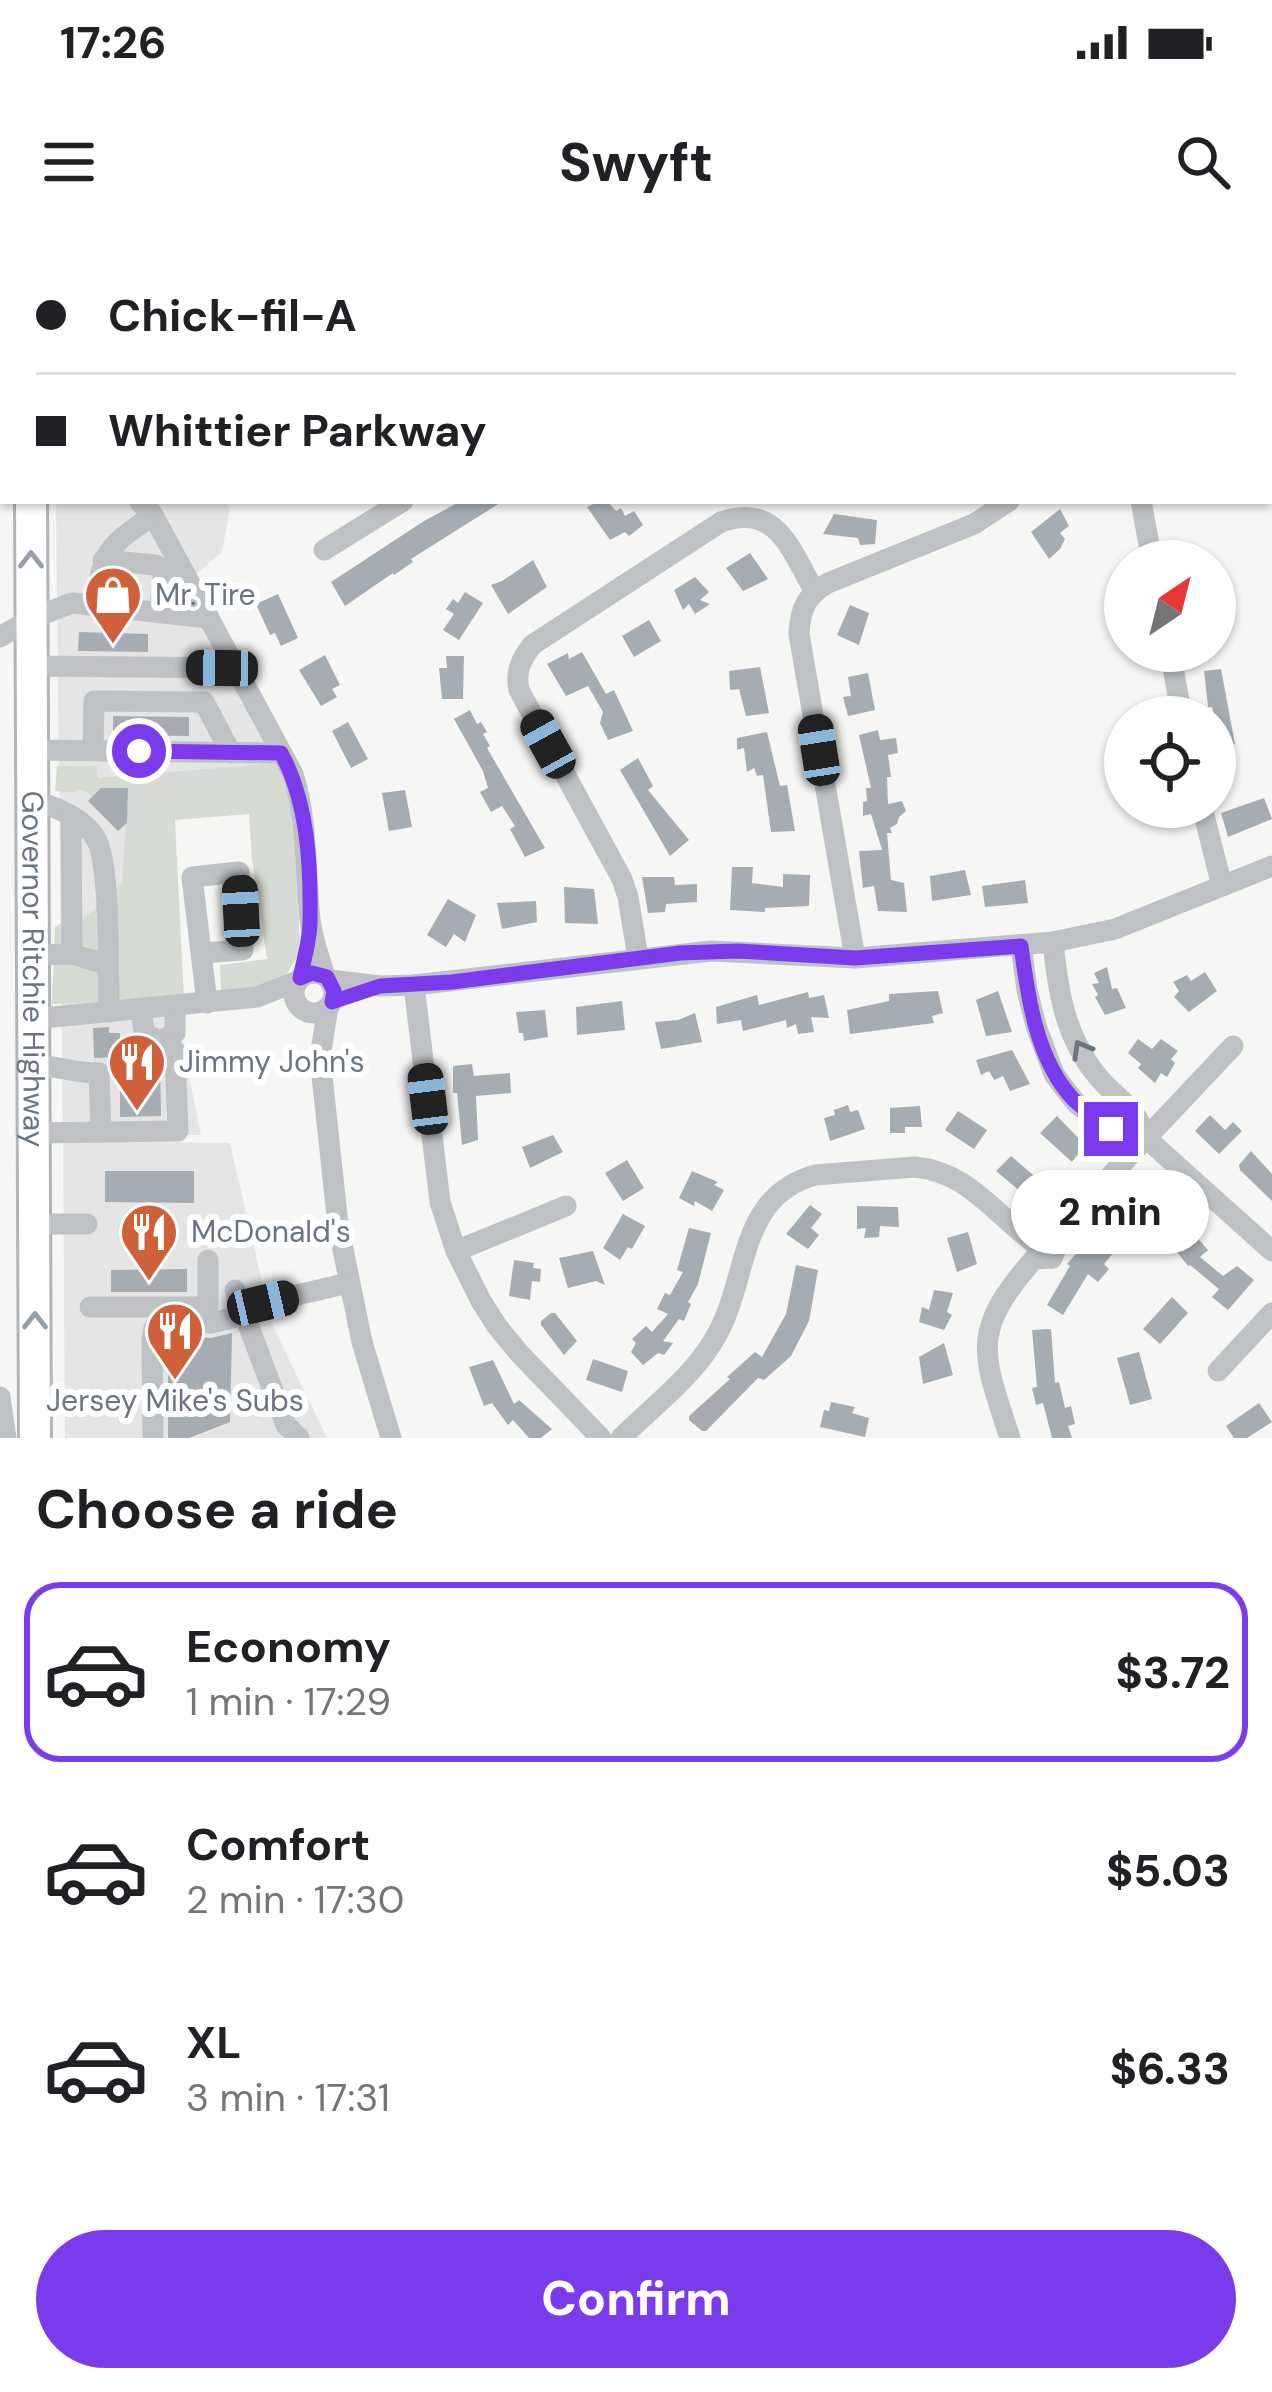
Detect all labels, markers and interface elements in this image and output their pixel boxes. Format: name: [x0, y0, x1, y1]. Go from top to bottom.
text: 17:26: [60, 13, 166, 72]
text: Swyft: [559, 127, 713, 198]
icon: menu: [36, 129, 102, 195]
icon: search: [1170, 129, 1236, 195]
text: Chick-fil-A: [108, 286, 357, 345]
text: Whittier Parkway: [108, 401, 487, 460]
north arrow: [1104, 540, 1236, 672]
map controls: [1104, 540, 1236, 828]
one-way arrow: [18, 550, 44, 568]
shop icon: Mr. Tire: [82, 564, 144, 646]
place label: Mr. Tire: [155, 575, 256, 614]
car: [186, 649, 258, 687]
button: locate: [1104, 696, 1236, 828]
car: [515, 704, 581, 784]
car: [796, 712, 842, 788]
route start: [112, 724, 166, 778]
street label: Governor Ritchie Highway: [13, 791, 54, 1148]
car: [221, 874, 261, 948]
restaurant icon: Jimmy John's: [106, 1031, 168, 1113]
one-way arrow: [1072, 1040, 1095, 1062]
place label: Jimmy John's: [179, 1042, 365, 1081]
car: [406, 1061, 450, 1137]
route end: [1084, 1102, 1138, 1156]
callout: 2 min: [1012, 1171, 1210, 1255]
text: 2 min: [1058, 1186, 1162, 1237]
restaurant icon: McDonald's: [118, 1201, 180, 1283]
place label: McDonald's: [191, 1212, 351, 1251]
car: [224, 1277, 302, 1329]
restaurant icon: Jersey Mike's Subs: [144, 1300, 206, 1382]
one-way arrow: [22, 1311, 48, 1330]
place label: Jersey Mike's Subs: [46, 1381, 304, 1420]
text: Choose a ride: [36, 1474, 398, 1545]
text: Economy: [186, 1617, 391, 1676]
icon: car: [42, 1618, 150, 1726]
text: $3.72: [1116, 1643, 1230, 1702]
text: 1 min · 17:29: [186, 1676, 391, 1727]
text: Comfort: [186, 1815, 370, 1874]
icon: car: [42, 1816, 150, 1924]
text: $5.03: [1106, 1841, 1230, 1900]
text: 2 min · 17:30: [186, 1874, 404, 1925]
text: XL: [186, 2013, 241, 2072]
icon: car: [42, 2014, 150, 2122]
text: $6.33: [1110, 2039, 1230, 2098]
text: 3 min · 17:31: [186, 2072, 390, 2123]
button: Confirm: [36, 2230, 1236, 2368]

